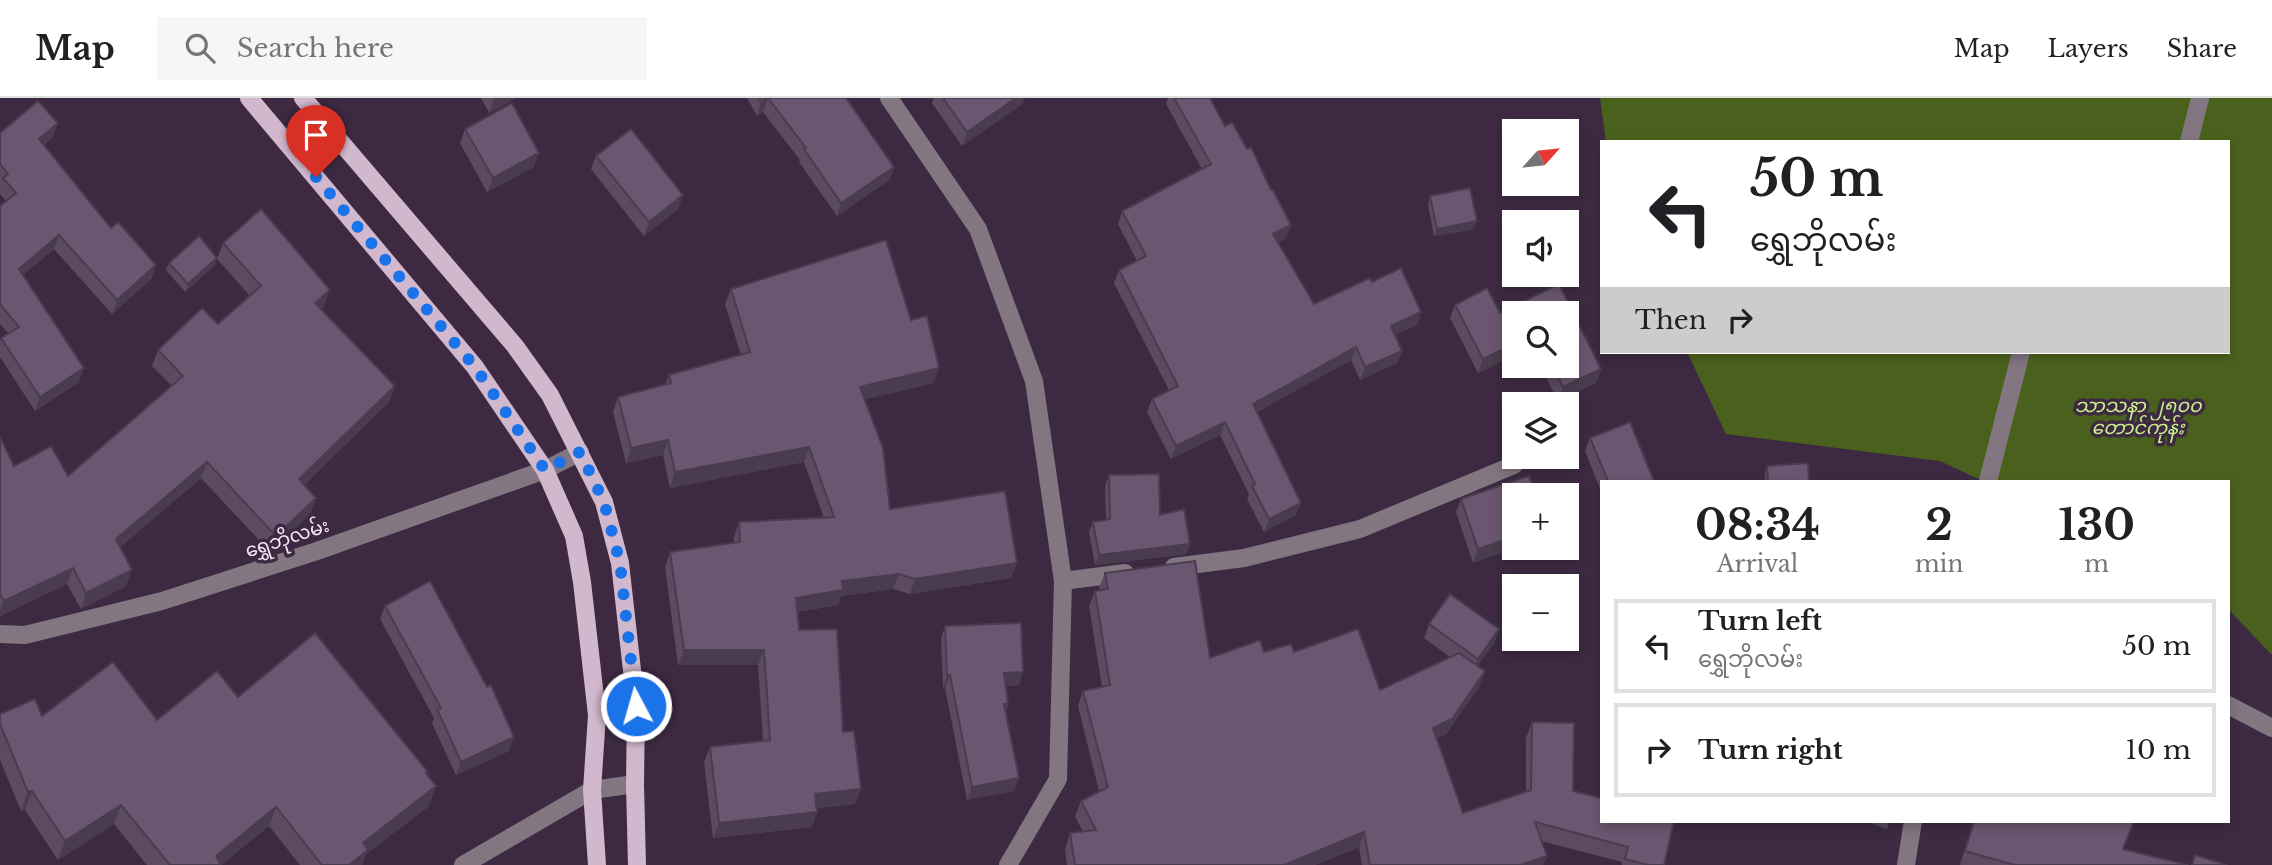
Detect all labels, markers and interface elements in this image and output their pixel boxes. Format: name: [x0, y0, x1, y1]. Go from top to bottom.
search box: [157, 17, 647, 80]
text: Map: [35, 28, 115, 69]
icon: search: [181, 29, 219, 67]
text: Search here: [237, 32, 394, 64]
text: Map: [1954, 34, 2010, 63]
text: Layers: [2048, 34, 2129, 63]
text: Share: [2167, 34, 2237, 63]
pin: [286, 105, 346, 177]
icon: arrive: [297, 116, 335, 154]
north arrow: [1502, 119, 1578, 196]
map controls: [1502, 119, 1579, 651]
text: 50 m: [1750, 148, 1883, 209]
icon: left: [1635, 168, 1726, 259]
button: sound: [1502, 210, 1579, 287]
text: ရွှေဘိုလမ်း: [1750, 220, 1897, 260]
button: search: [1502, 301, 1579, 378]
icon: right: [1721, 301, 1759, 339]
text: Then: [1635, 304, 1707, 336]
button: layers: [1502, 392, 1579, 469]
park label: သာသနာ ၂၅၀၀ တောင်ကုန်း: [2075, 394, 2202, 443]
button: +: [1502, 483, 1579, 560]
text: 08:34: [1695, 499, 1820, 551]
text: 2: [1925, 499, 1953, 551]
text: 130: [2058, 499, 2135, 551]
street label: ရွှေဘိုလမ်း: [241, 511, 333, 567]
text: Arrival: [1717, 550, 1798, 578]
text: min: [1915, 550, 1963, 578]
text: m: [2084, 550, 2109, 578]
button: −: [1502, 574, 1579, 651]
text: Turn left: [1698, 605, 1822, 637]
icon: left: [1639, 627, 1677, 665]
text: 50 m: [2122, 630, 2191, 662]
text: ရွှေဘိုလမ်း: [1698, 645, 1803, 673]
position arrow: [599, 669, 673, 743]
icon: right: [1639, 731, 1677, 769]
text: Turn right: [1698, 734, 1843, 766]
text: 10 m: [2125, 734, 2191, 766]

